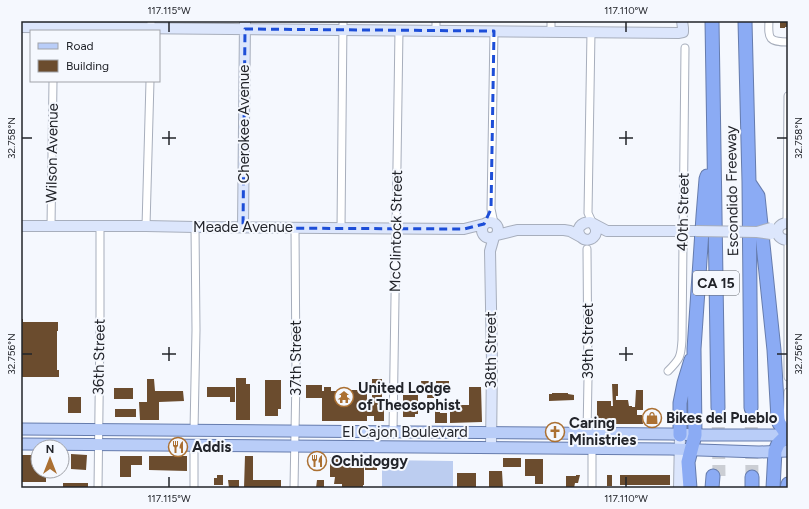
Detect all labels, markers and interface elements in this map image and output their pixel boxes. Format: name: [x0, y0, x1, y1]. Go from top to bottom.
text: 117.115°W: [147, 4, 191, 17]
text: 117.110°W: [604, 4, 648, 17]
legend: [30, 30, 160, 82]
text: Road: [66, 39, 94, 53]
text: Building: [66, 59, 109, 73]
street label: Cherokee Avenue: [235, 64, 253, 184]
street label: Wilson Avenue: [42, 103, 62, 203]
text: 32.758°N: [5, 117, 18, 159]
text: 32.758°N: [792, 117, 805, 159]
street label: Escondido Freeway: [722, 125, 742, 257]
street label: McClintock Street: [386, 169, 406, 292]
street label: 40th Street: [673, 172, 693, 251]
street label: Meade Avenue: [193, 218, 293, 236]
road number: CA 15: [693, 271, 739, 295]
street label: 39th Street: [579, 302, 597, 379]
street label: 38th Street: [482, 311, 500, 389]
street label: 36th Street: [89, 318, 109, 395]
street label: 37th Street: [287, 320, 305, 396]
text: 32.756°N: [5, 333, 18, 375]
text: 32.756°N: [792, 333, 805, 375]
place label: United Lodge of Theosophist: [358, 379, 461, 414]
temple icon: United Lodge of Theosophist: [333, 386, 355, 408]
shop icon: Bikes del Pueblo: [641, 407, 663, 429]
place label: Bikes del Pueblo: [666, 409, 778, 427]
place label: Caring Ministries: [569, 414, 636, 449]
church icon: Caring Ministries: [544, 421, 566, 443]
street label: El Cajon Boulevard: [342, 423, 468, 441]
restaurant icon: Addis: [167, 436, 189, 458]
place label: Addis: [192, 438, 231, 456]
north arrow: [30, 439, 70, 479]
text: N: [46, 443, 54, 456]
restaurant icon: Ochidoggy: [306, 450, 328, 472]
place label: Ochidoggy: [331, 452, 408, 470]
text: 117.115°W: [147, 492, 191, 505]
text: 117.110°W: [604, 492, 648, 505]

